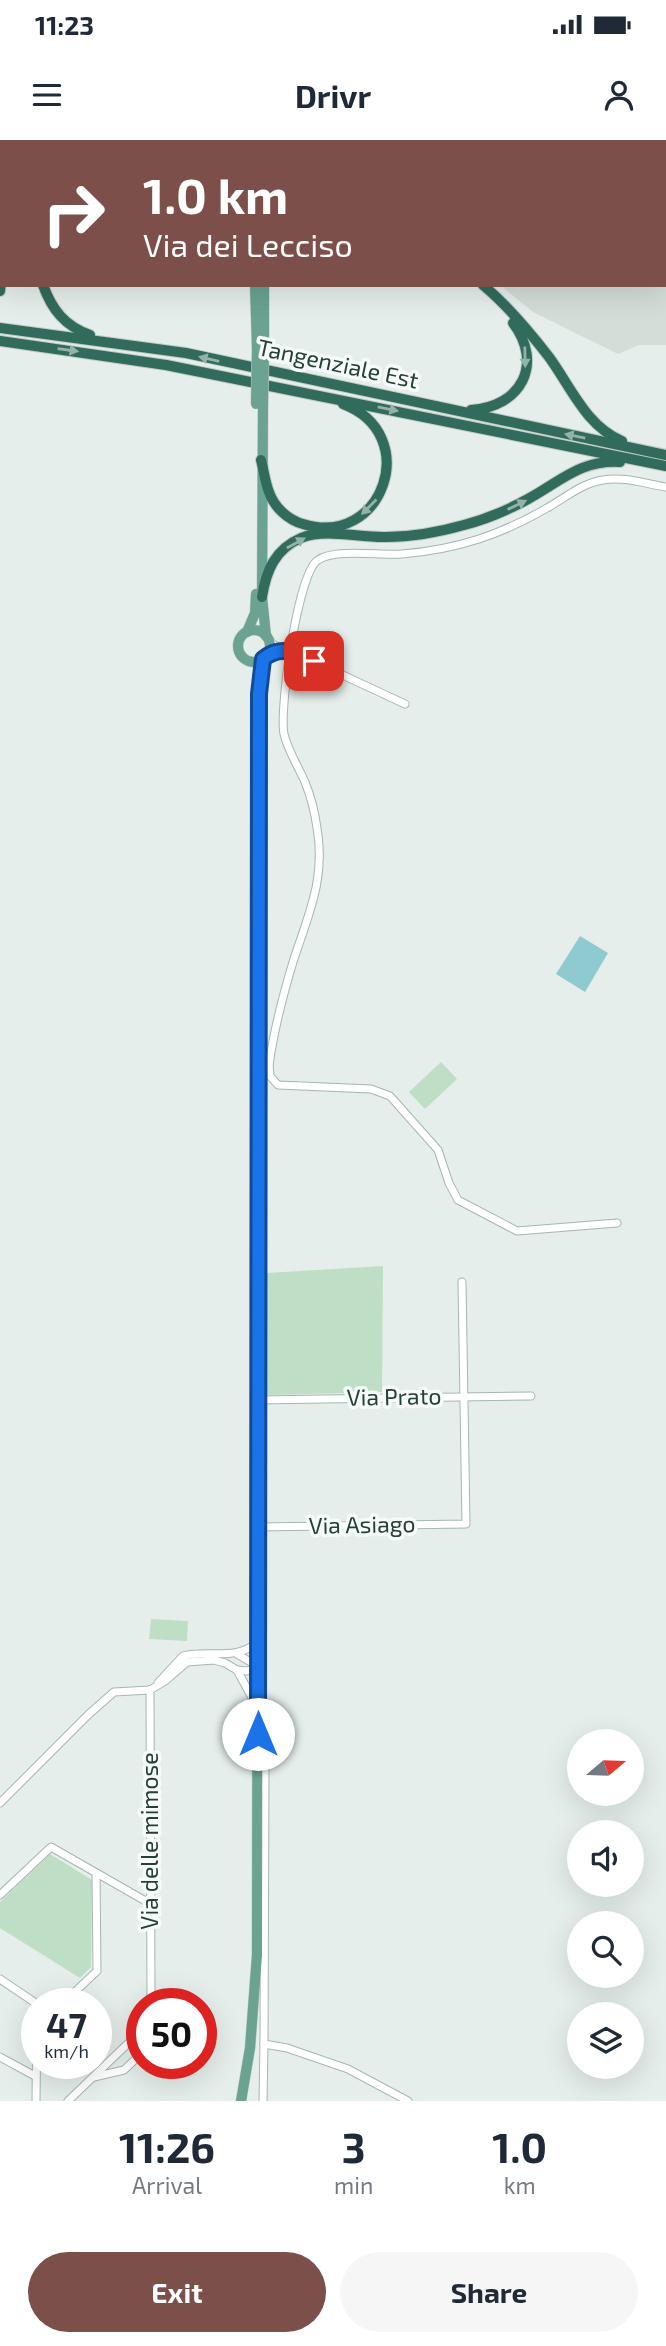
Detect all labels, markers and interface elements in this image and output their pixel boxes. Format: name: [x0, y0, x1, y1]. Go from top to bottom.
text: 11:23: [35, 9, 94, 40]
icon: menu: [28, 76, 66, 114]
text: Drivr: [295, 76, 371, 114]
icon: person: [600, 76, 638, 114]
text: 1.0 km: [143, 165, 288, 224]
icon: right: [28, 168, 119, 259]
text: Via dei Lecciso: [143, 225, 353, 263]
street label: Tangenziale Est: [255, 332, 421, 394]
one-way arrow: [57, 345, 79, 356]
one-way arrow: [519, 346, 531, 368]
one-way arrow: [198, 353, 220, 364]
one-way arrow: [377, 403, 399, 414]
one-way arrow: [564, 430, 586, 441]
one-way arrow: [360, 498, 377, 515]
one-way arrow: [507, 499, 527, 510]
one-way arrow: [287, 537, 306, 549]
pin: [284, 631, 344, 691]
icon: arrive: [295, 642, 333, 680]
street label: Via Prato: [346, 1381, 442, 1411]
street label: Via Asiago: [308, 1509, 416, 1539]
position arrow: [221, 1697, 295, 1771]
north arrow: [567, 1729, 644, 1806]
map controls: [567, 1729, 644, 2079]
street label: Via delle mimose: [135, 1752, 163, 1930]
button: sound: [567, 1820, 644, 1897]
button: search: [567, 1911, 644, 1988]
speed limit sign: 50: [126, 1988, 217, 2079]
button: layers: [567, 2002, 644, 2079]
text: 47: [46, 2003, 87, 2045]
text: km/h: [44, 2040, 89, 2062]
text: 11:26: [119, 2121, 215, 2171]
text: 3: [342, 2121, 366, 2171]
text: 1.0: [492, 2121, 547, 2171]
text: Arrival: [132, 2171, 202, 2199]
text: min: [334, 2171, 373, 2199]
text: km: [504, 2171, 536, 2199]
button: Exit: [28, 2252, 326, 2332]
button: Share: [340, 2252, 638, 2332]

